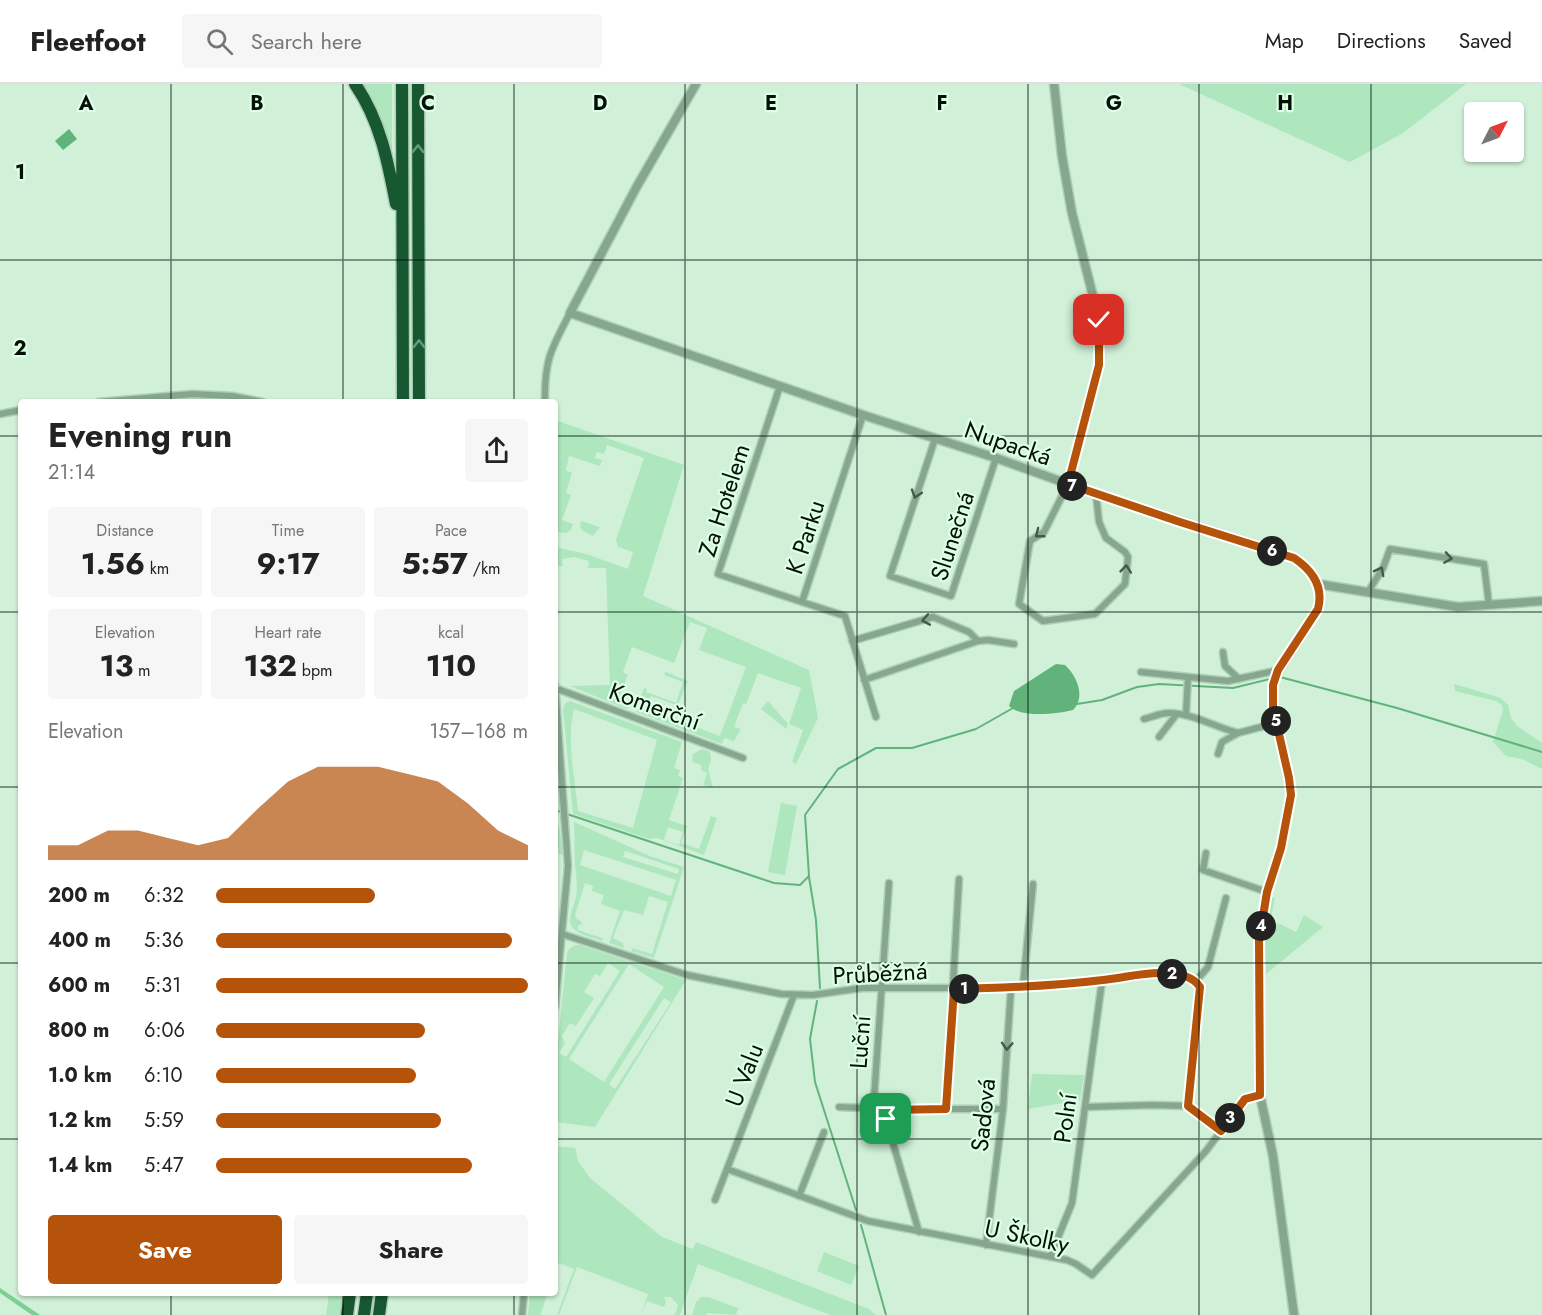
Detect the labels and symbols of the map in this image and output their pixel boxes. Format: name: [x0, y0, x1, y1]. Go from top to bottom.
text: A: [78, 89, 94, 118]
text: B: [250, 89, 264, 118]
text: C: [421, 89, 435, 118]
text: D: [593, 89, 607, 118]
text: E: [765, 89, 777, 118]
text: F: [936, 89, 948, 118]
text: G: [1106, 89, 1122, 118]
text: H: [1277, 89, 1293, 118]
north arrow: [1464, 102, 1524, 162]
one-way arrow: [412, 144, 424, 153]
text: 1: [15, 158, 25, 187]
pin: [1073, 294, 1124, 345]
text: 2: [13, 334, 27, 363]
one-way arrow: [413, 339, 425, 348]
street label: Nupacká: [960, 412, 1056, 474]
street label: Za Hotelem: [689, 439, 759, 561]
pin: 7: [1057, 471, 1087, 501]
street label: Slunečná: [921, 487, 983, 585]
one-way arrow: [911, 488, 924, 499]
street label: K Parku: [777, 496, 833, 578]
one-way arrow: [1035, 526, 1046, 537]
pin: 6: [1257, 536, 1287, 566]
one-way arrow: [1443, 552, 1452, 564]
one-way arrow: [1119, 564, 1132, 574]
one-way arrow: [1373, 567, 1384, 577]
one-way arrow: [921, 614, 931, 626]
street label: Komerční: [604, 673, 706, 739]
pin: 5: [1261, 706, 1291, 736]
pin: 4: [1246, 911, 1276, 941]
street label: Průběžná: [832, 953, 928, 993]
pin: 2: [1157, 959, 1187, 989]
pin: 1: [949, 974, 979, 1004]
street label: Luční: [841, 1013, 879, 1070]
street label: U Valu: [716, 1038, 772, 1112]
one-way arrow: [1001, 1042, 1014, 1051]
street label: Sadová: [962, 1077, 1004, 1153]
street label: Polní: [1044, 1090, 1086, 1145]
pin: [860, 1093, 911, 1144]
pin: 3: [1215, 1103, 1245, 1133]
street label: U Školky: [981, 1210, 1073, 1262]

